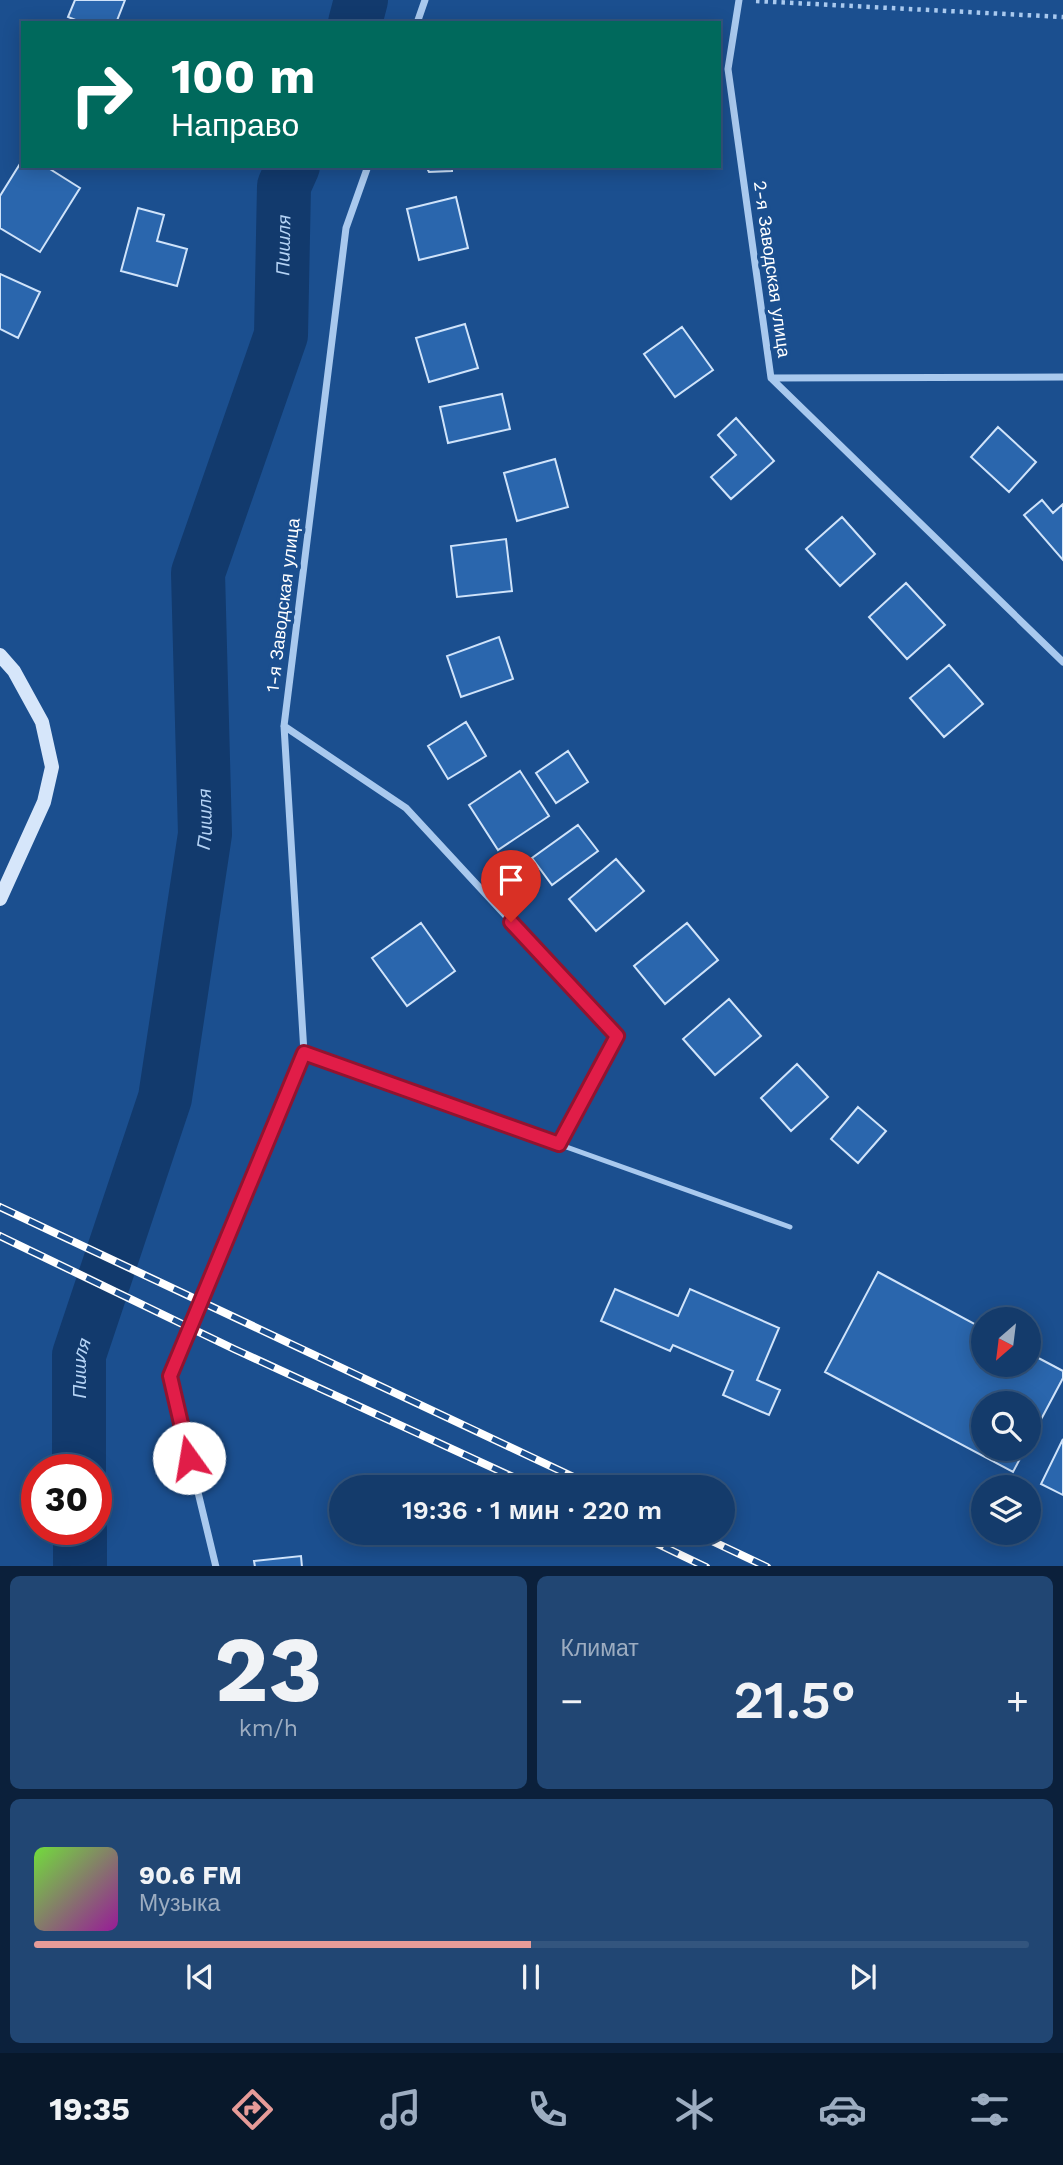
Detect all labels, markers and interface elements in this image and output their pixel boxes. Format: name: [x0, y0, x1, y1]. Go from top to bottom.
text: 100 m: [171, 47, 315, 105]
icon: right: [56, 49, 147, 140]
text: Направо: [171, 106, 299, 144]
street label: 2-я Заводская улица: [750, 179, 795, 360]
water label: Пишля: [271, 214, 295, 276]
street label: 1-я Заводская улица: [261, 516, 304, 693]
water label: Пишля: [192, 788, 217, 851]
pin: [481, 850, 541, 922]
icon: arrive: [492, 861, 530, 899]
north arrow: [971, 1307, 1041, 1377]
map controls: [971, 1307, 1041, 1545]
water label: Пишля: [67, 1335, 96, 1399]
button: search: [971, 1391, 1041, 1461]
position arrow: [152, 1421, 226, 1495]
speed limit sign: 30: [21, 1454, 112, 1545]
button: layers: [971, 1475, 1041, 1545]
text: 19:36 · 1 мин · 220 m: [402, 1495, 662, 1525]
text: 23: [214, 1616, 322, 1723]
text: Климат: [561, 1635, 639, 1662]
text: 21.5°: [734, 1670, 856, 1731]
text: −: [561, 1679, 583, 1723]
text: +: [1006, 1679, 1029, 1723]
text: km/h: [239, 1715, 298, 1742]
text: 90.6 FM: [139, 1860, 242, 1890]
text: Музыка: [139, 1890, 220, 1917]
icon: previous: [181, 1958, 219, 1996]
icon: pause: [512, 1958, 550, 1996]
icon: next: [844, 1958, 882, 1996]
icon: directions: [228, 2085, 277, 2134]
icon: music: [376, 2085, 425, 2134]
icon: phone: [523, 2085, 572, 2134]
icon: climate: [670, 2085, 719, 2134]
icon: car: [818, 2085, 867, 2134]
icon: filters: [965, 2085, 1014, 2134]
text: 19:35: [49, 2090, 130, 2128]

